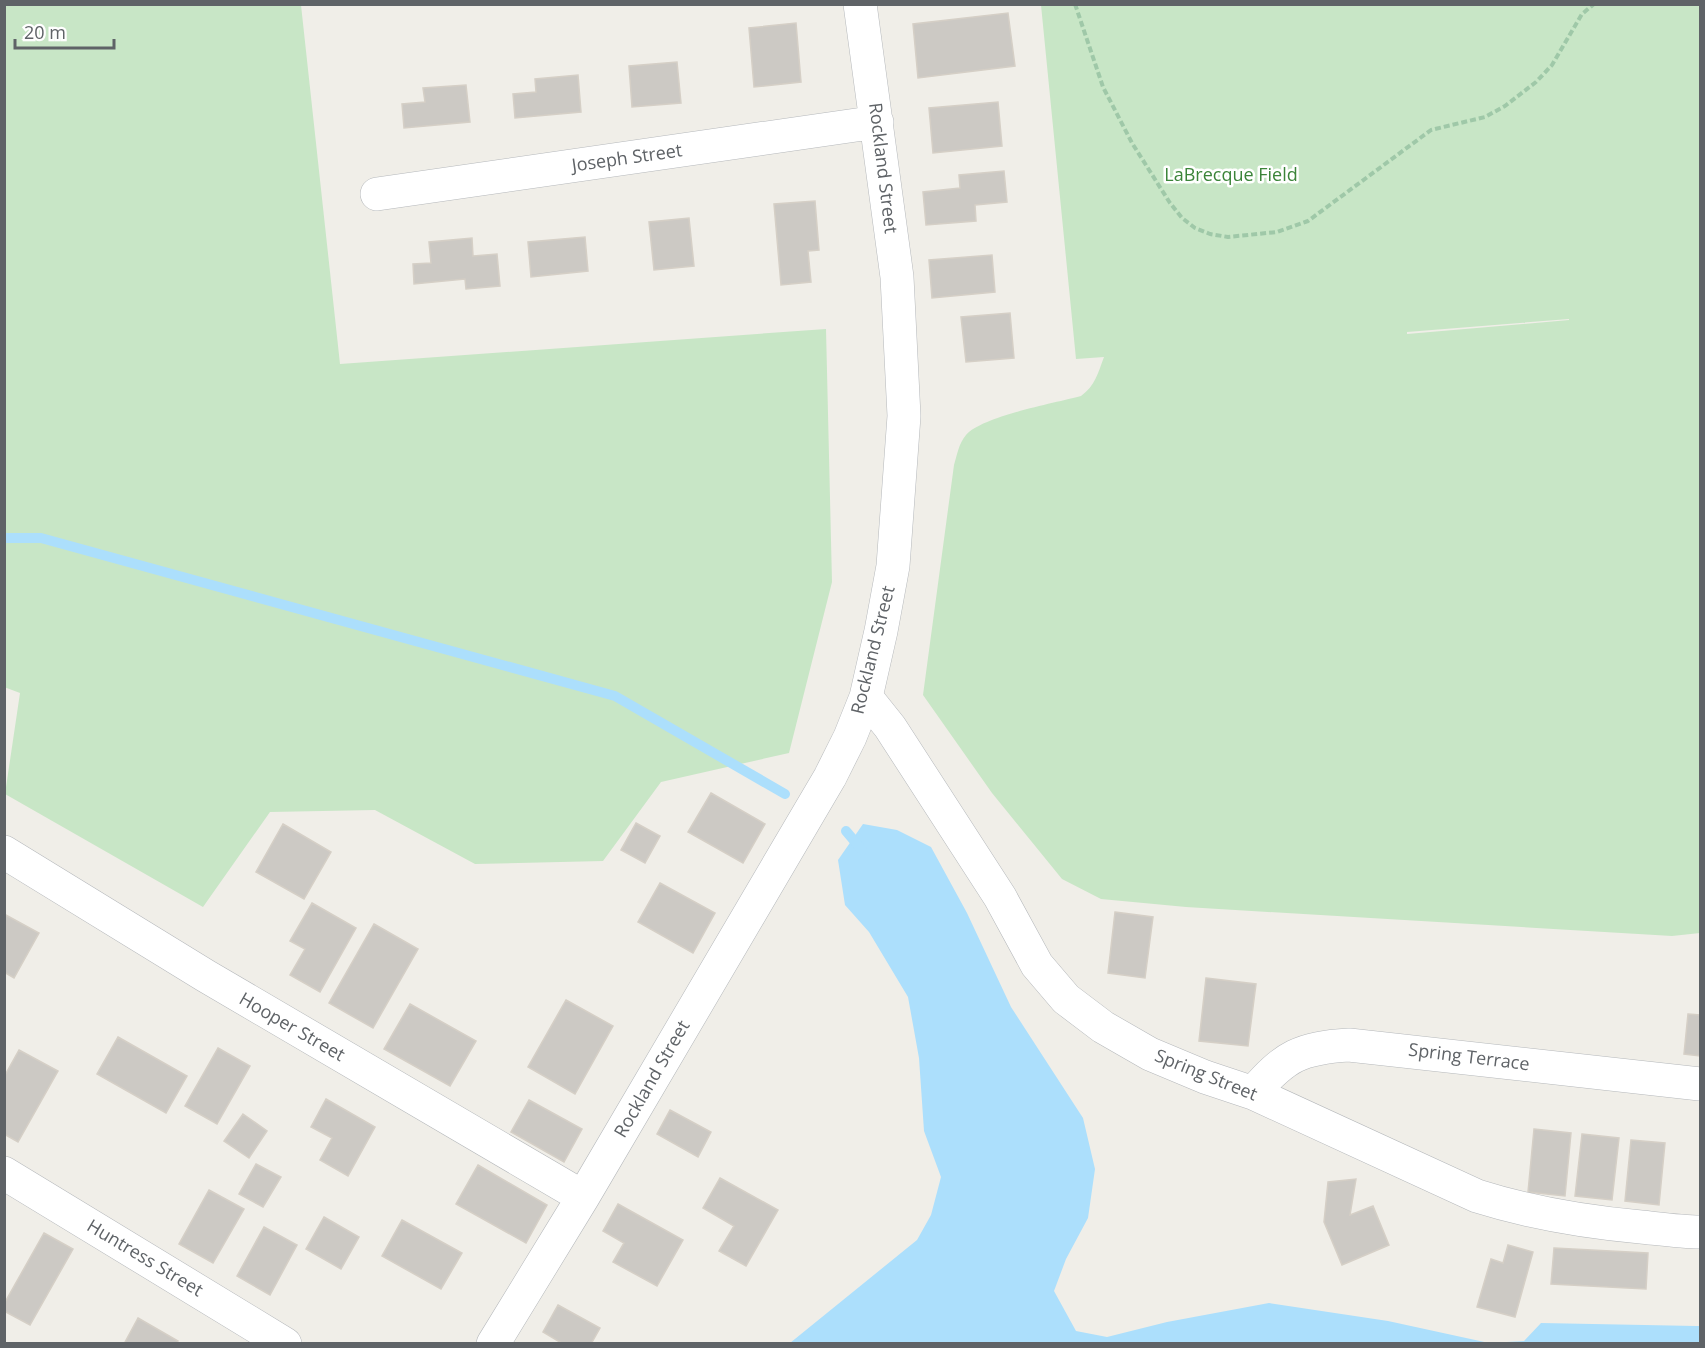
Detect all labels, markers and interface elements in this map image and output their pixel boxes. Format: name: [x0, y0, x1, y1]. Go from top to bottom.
scale bar: [15, 12, 114, 50]
text: 20 m: [24, 20, 66, 44]
street label: Rockland Street: [864, 101, 904, 235]
street label: Joseph Street: [568, 137, 684, 177]
park label: LaBrecque Field: [1164, 162, 1298, 186]
street label: Rockland Street: [844, 583, 900, 716]
street label: Hooper Street: [235, 986, 350, 1066]
street label: Rockland Street: [608, 1016, 694, 1141]
street label: Spring Terrace: [1407, 1037, 1531, 1075]
street label: Spring Street: [1152, 1043, 1261, 1106]
street label: Huntress Street: [83, 1213, 208, 1301]

